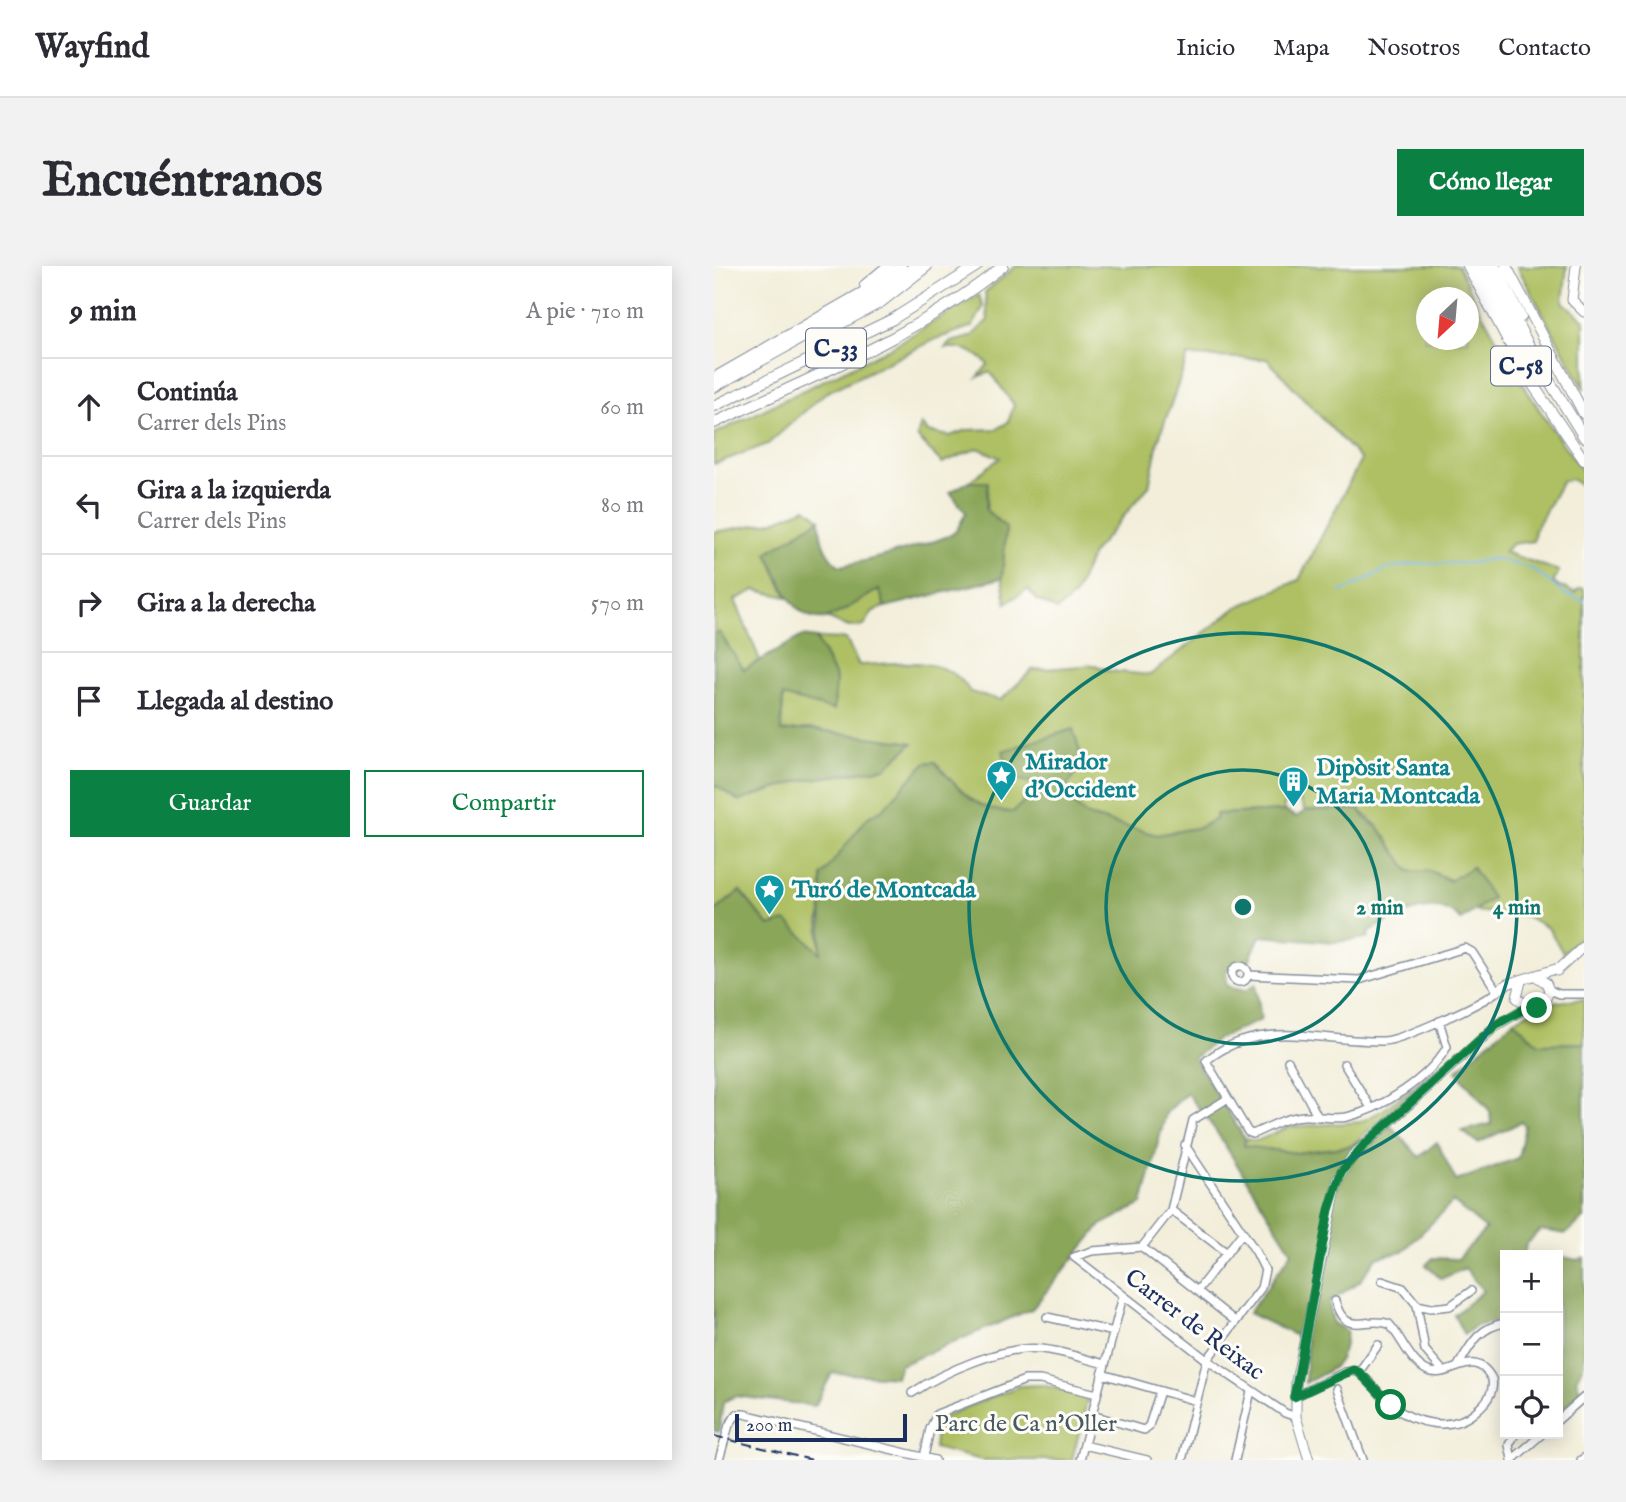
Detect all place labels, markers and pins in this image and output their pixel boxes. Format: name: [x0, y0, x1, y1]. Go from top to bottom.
place label: Mirador d'Occident: [1025, 747, 1137, 806]
place label: Dipòsit Santa Maria Montcada: [1316, 753, 1480, 812]
place icon: Mirador d'Occident: [985, 758, 1019, 802]
building icon: Dipòsit Santa Maria Montcada: [1276, 764, 1310, 808]
place icon: Turó de Montcada: [752, 872, 786, 916]
place label: Turó de Montcada: [791, 875, 976, 906]
centre of rings: [1231, 895, 1255, 919]

